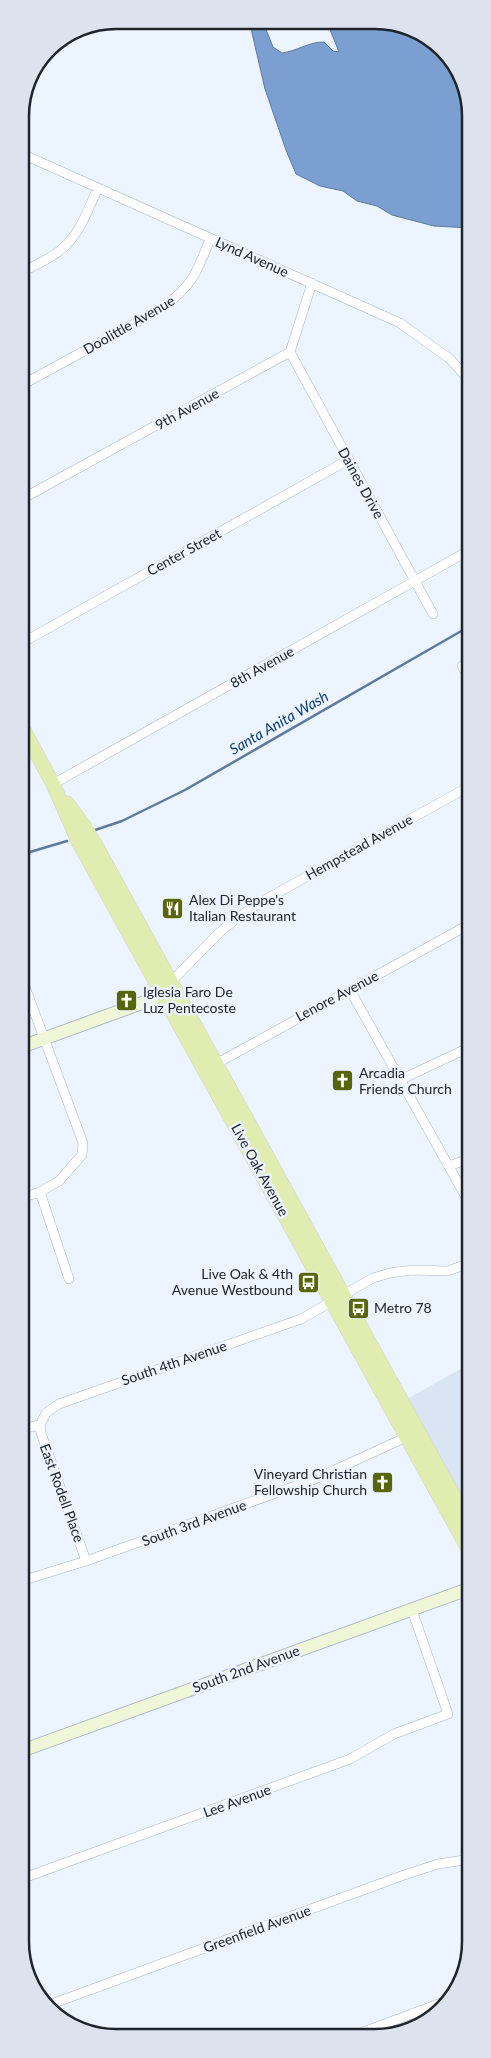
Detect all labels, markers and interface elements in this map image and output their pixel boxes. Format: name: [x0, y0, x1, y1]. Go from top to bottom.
street label: Lynd Avenue: [213, 233, 291, 280]
street label: Doolittle Avenue: [80, 292, 178, 358]
street label: 9th Avenue: [152, 384, 222, 433]
street label: Daines Drive: [335, 444, 388, 521]
street label: Center Street: [144, 524, 224, 579]
street label: 8th Avenue: [227, 642, 297, 691]
water label: Santa Anita Wash: [226, 687, 331, 758]
street label: Hempstead Avenue: [302, 810, 415, 883]
place label: Alex Di Peppe's Italian Restaurant: [189, 891, 296, 924]
restaurant icon: Alex Di Peppe's Italian Restaurant: [161, 896, 185, 920]
street label: Lenore Avenue: [292, 967, 381, 1025]
place label: Iglesia Faro De Luz Pentecoste: [143, 983, 236, 1016]
church icon: Iglesia Faro De Luz Pentecoste: [115, 988, 139, 1012]
place label: Arcadia Friends Church: [359, 1064, 452, 1097]
church icon: Arcadia Friends Church: [331, 1069, 355, 1093]
street label: Live Oak Avenue: [228, 1121, 293, 1219]
place label: Live Oak & 4th Avenue Westbound: [172, 1265, 293, 1298]
bus stop icon: Live Oak & 4th Avenue Westbound: [297, 1270, 321, 1294]
bus stop icon: Metro 78: [346, 1296, 370, 1320]
place label: Metro 78: [374, 1299, 432, 1316]
street label: South 4th Avenue: [119, 1337, 229, 1388]
street label: East Rodell Place: [37, 1441, 88, 1545]
place label: Vineyard Christian Fellowship Church: [254, 1465, 367, 1498]
church icon: Vineyard Christian Fellowship Church: [371, 1470, 395, 1494]
street label: South 3rd Avenue: [139, 1496, 248, 1549]
street label: South 2nd Avenue: [190, 1641, 302, 1696]
street label: Lee Avenue: [201, 1780, 273, 1821]
street label: Greenfield Avenue: [201, 1901, 313, 1956]

